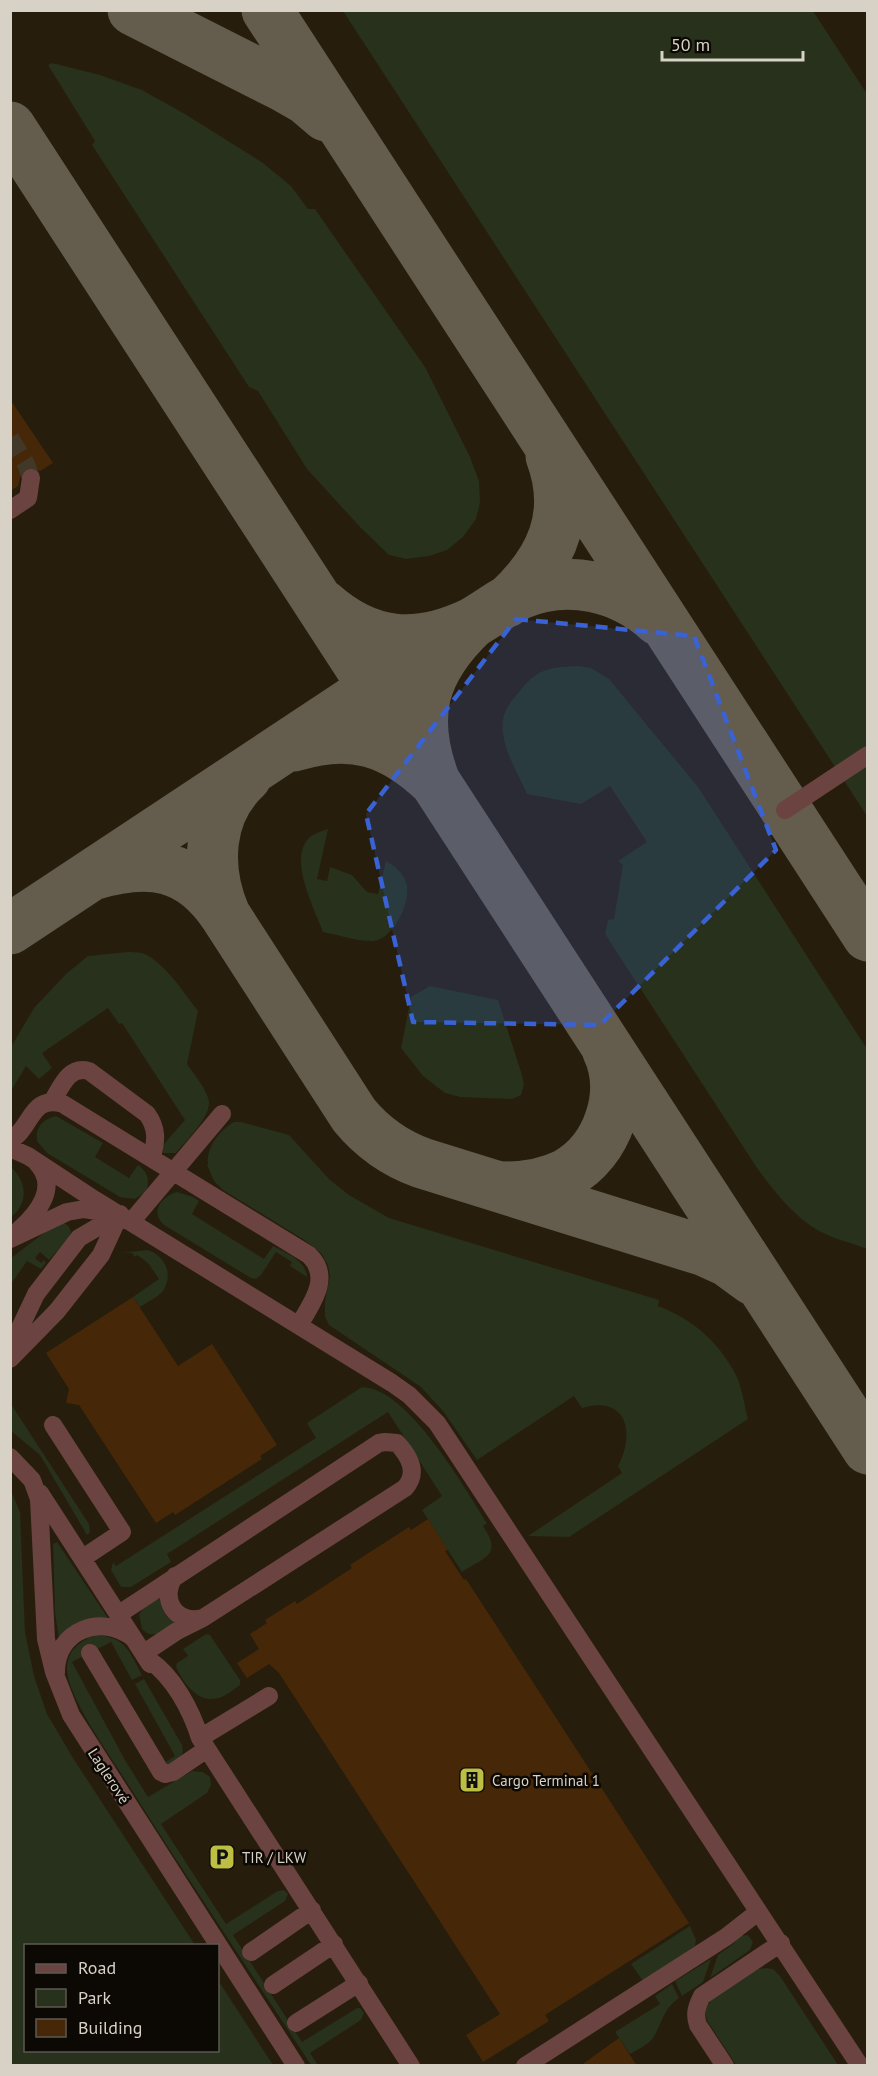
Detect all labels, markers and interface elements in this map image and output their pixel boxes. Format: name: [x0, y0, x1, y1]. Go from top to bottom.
scale bar: [662, 24, 803, 62]
text: 50 m: [671, 33, 710, 56]
street label: Laglerové: [84, 1745, 134, 1807]
building icon: Cargo Terminal 1: [457, 1765, 487, 1795]
place label: Cargo Terminal 1: [492, 1771, 600, 1790]
parking icon: TIR / LKW: [207, 1842, 237, 1872]
place label: TIR / LKW: [242, 1848, 307, 1867]
legend: [24, 1944, 219, 2052]
text: Road: [78, 1956, 116, 1979]
text: Park: [78, 1986, 111, 2009]
text: Building: [78, 2016, 142, 2039]

